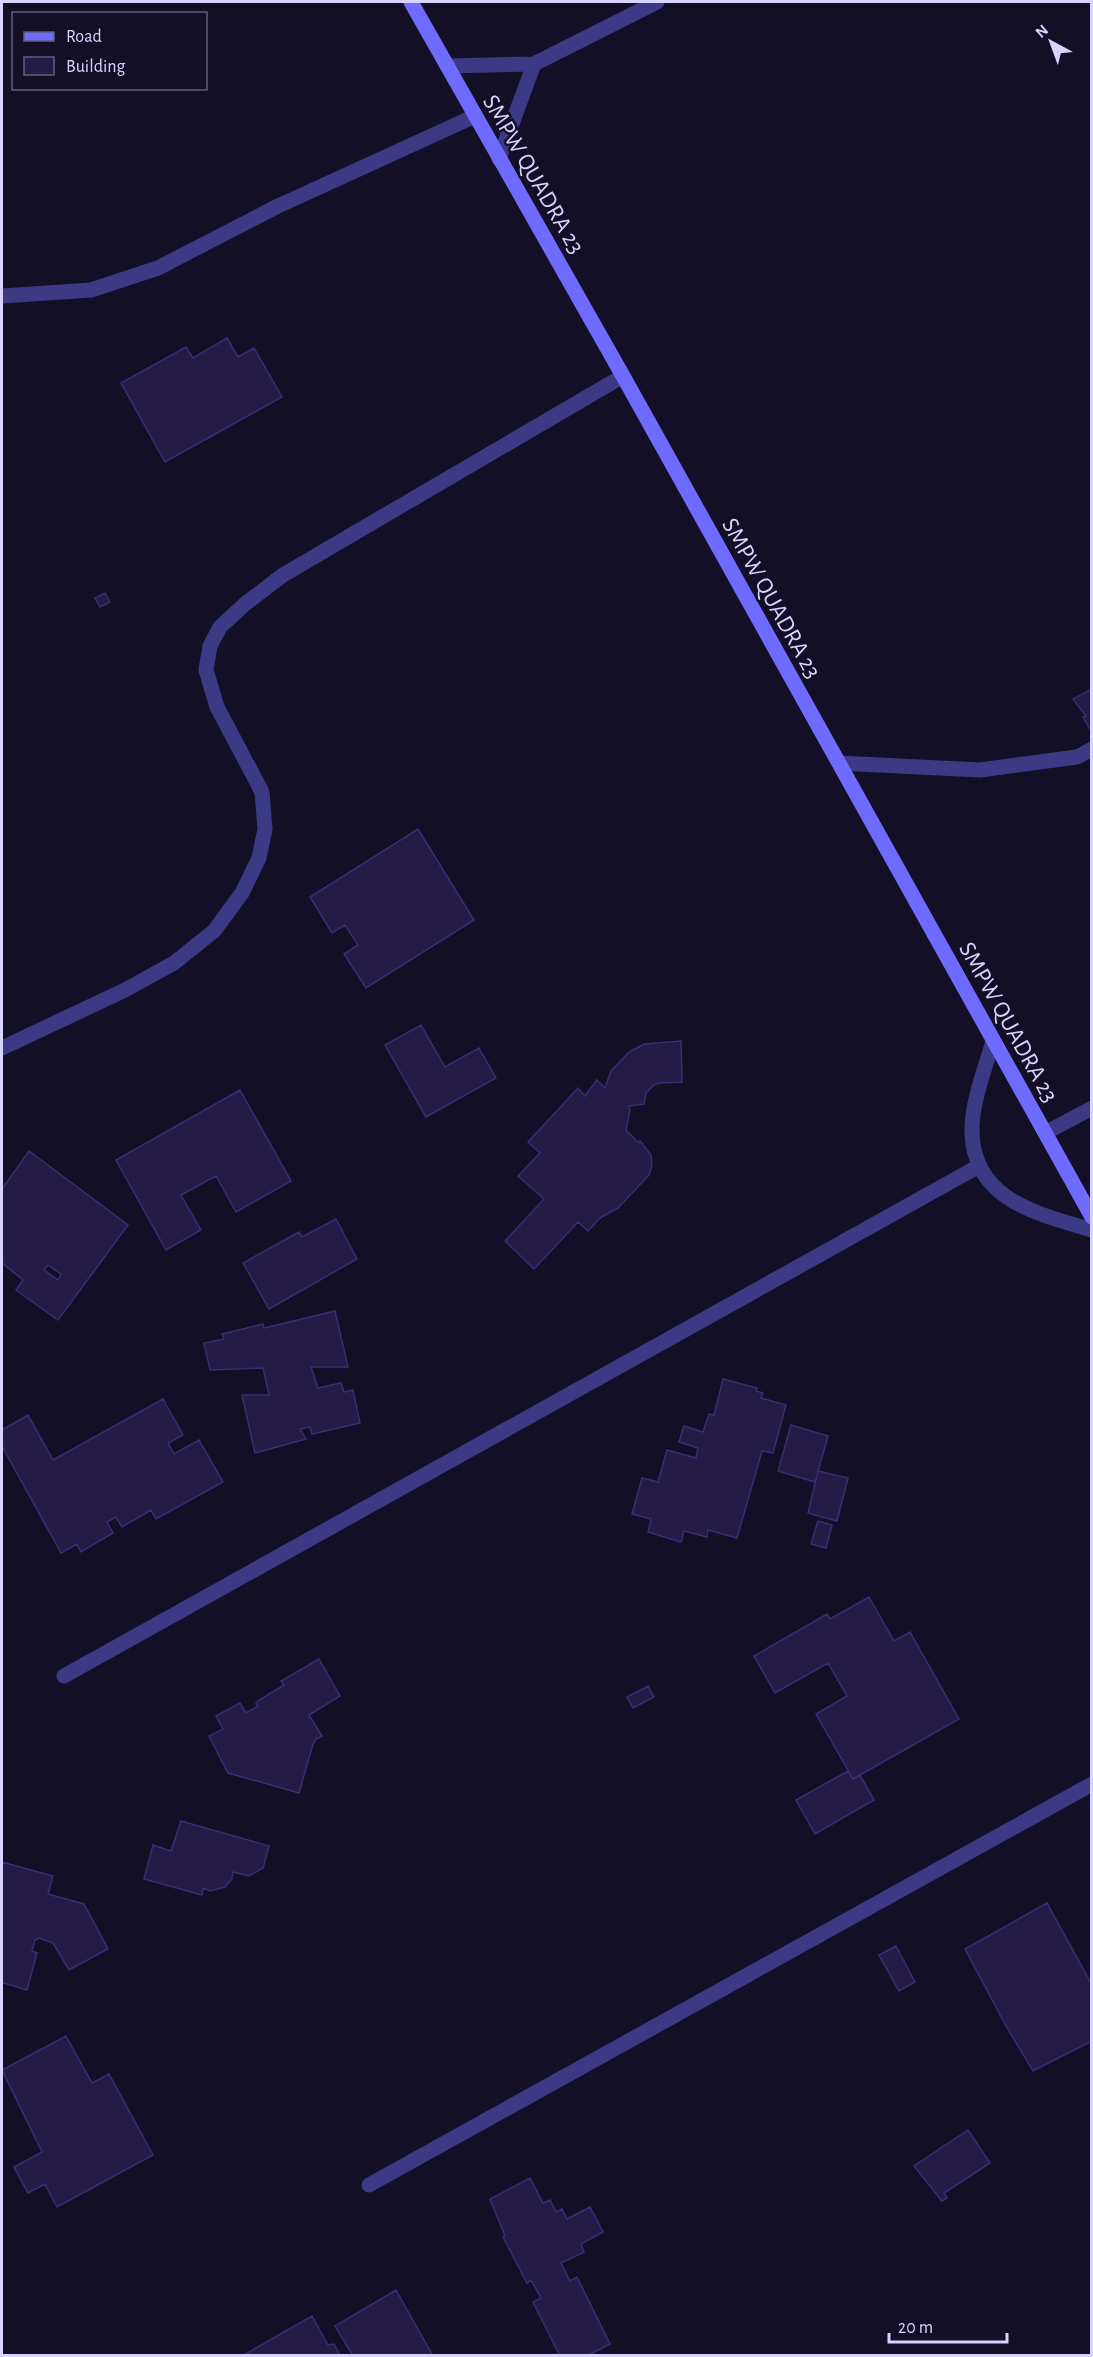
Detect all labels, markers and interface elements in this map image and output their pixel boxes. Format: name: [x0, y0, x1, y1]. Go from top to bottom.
legend: [12, 12, 207, 90]
north arrow: [1021, 12, 1081, 72]
text: N: [1032, 22, 1051, 41]
text: Road: [66, 28, 102, 46]
text: Building: [66, 58, 126, 76]
street label: SMPW QUADRA 23: [478, 91, 588, 258]
street label: SMPW QUADRA 23: [717, 514, 825, 683]
street label: SMPW QUADRA 23: [954, 938, 1062, 1107]
scale bar: [889, 2306, 1008, 2344]
text: 20 m: [898, 2319, 933, 2337]

